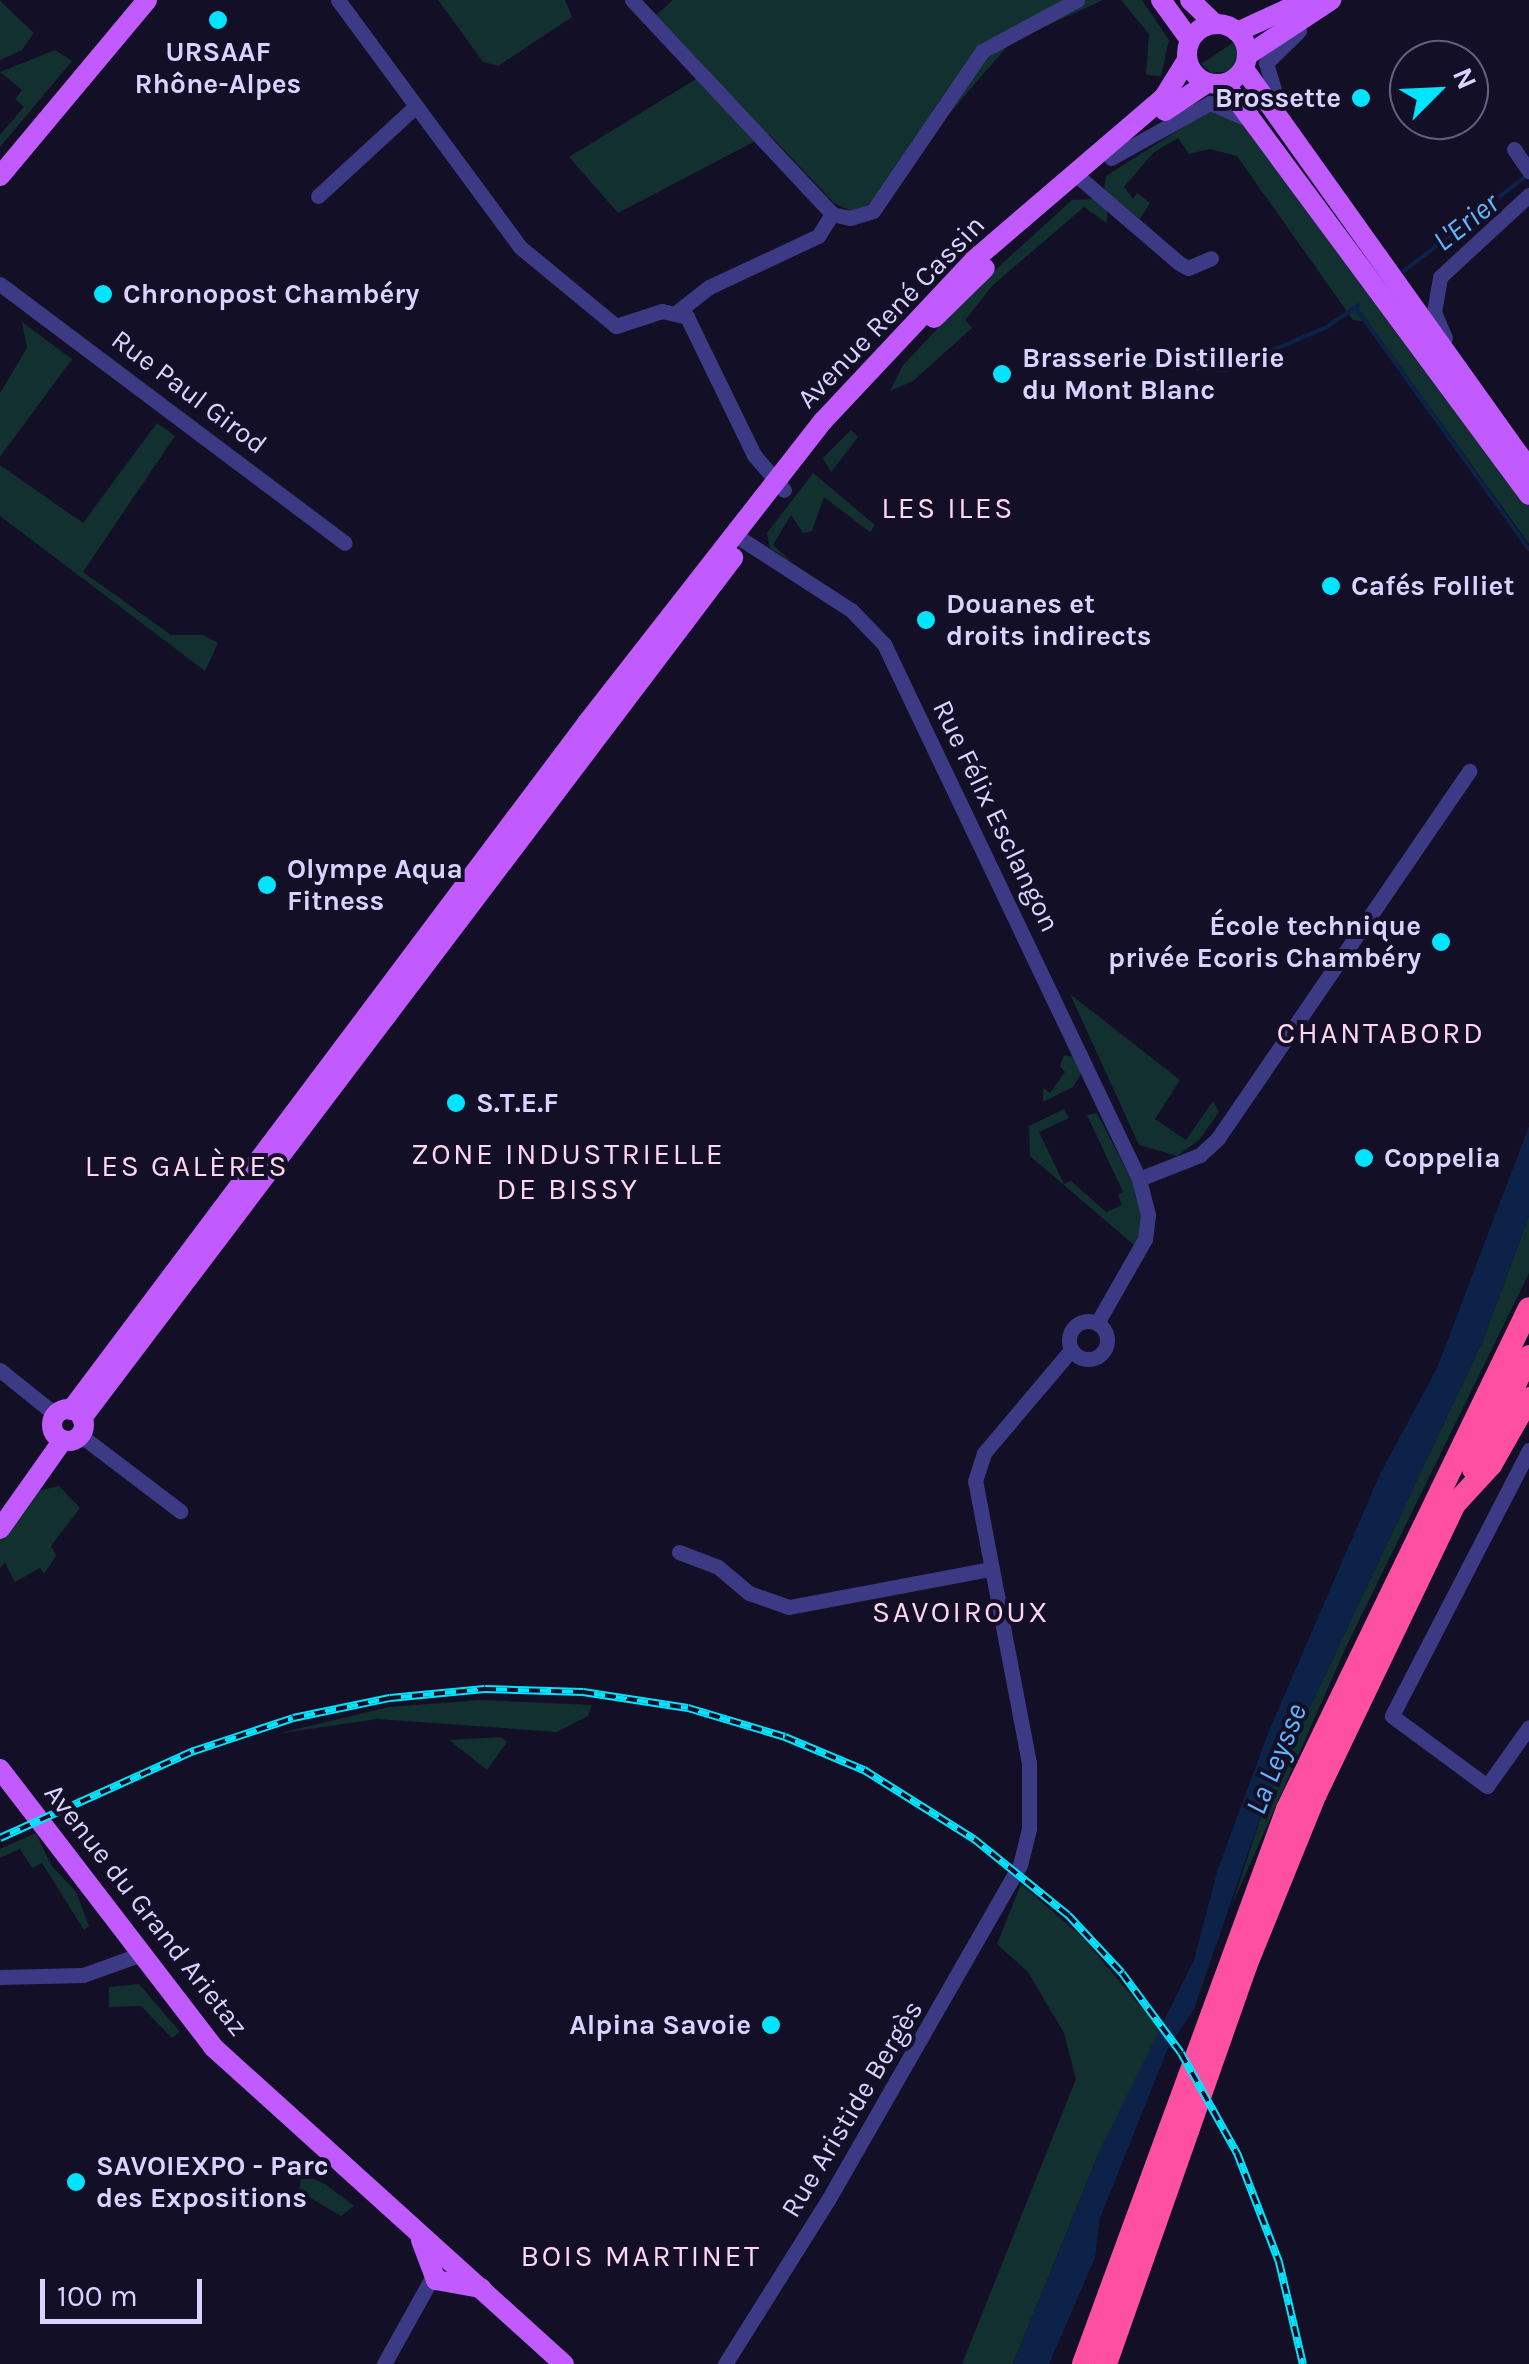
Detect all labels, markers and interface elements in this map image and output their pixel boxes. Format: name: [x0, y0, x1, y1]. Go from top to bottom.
marker: URSAAF Rhône-Alpes: [207, 9, 229, 31]
place label: URSAAF Rhône-Alpes: [135, 35, 301, 101]
north arrow: [1389, 40, 1489, 140]
text: N: [1446, 63, 1484, 94]
place label: Brossette: [1215, 81, 1341, 115]
marker: Brossette: [1350, 87, 1372, 109]
water label: L'Erier: [1426, 185, 1506, 259]
street label: Avenue René Cassin: [790, 208, 992, 416]
place label: Chronopost Chambéry: [123, 277, 419, 311]
marker: Chronopost Chambéry: [92, 283, 114, 305]
street label: Rue Paul Girod: [105, 323, 273, 461]
place label: Brasserie Distillerie du Mont Blanc: [1022, 341, 1284, 407]
marker: Brasserie Distillerie du Mont Blanc: [991, 363, 1013, 385]
district label: LES ILES: [881, 490, 1015, 526]
place label: Cafés Folliet: [1351, 569, 1514, 603]
marker: Cafés Folliet: [1320, 575, 1342, 597]
place label: Douanes et droits indirects: [946, 587, 1152, 653]
marker: Douanes et droits indirects: [915, 609, 937, 631]
street label: Rue Félix Esclangon: [925, 695, 1067, 937]
place label: Olympe Aqua Fitness: [287, 852, 463, 918]
marker: Olympe Aqua Fitness: [256, 874, 278, 896]
place label: École technique privée Ecoris Chambéry: [1108, 909, 1421, 975]
marker: École technique privée Ecoris Chambéry: [1430, 931, 1452, 953]
district label: CHANTABORD: [1277, 1015, 1485, 1051]
place label: S.T.E.F: [476, 1086, 559, 1120]
marker: S.T.E.F: [445, 1092, 467, 1114]
district label: ZONE INDUSTRIELLE DE BISSY: [411, 1136, 725, 1206]
place label: Coppelia: [1384, 1141, 1501, 1175]
marker: Coppelia: [1353, 1147, 1375, 1169]
district label: LES GALÈRES: [85, 1148, 289, 1184]
district label: SAVOIROUX: [872, 1594, 1050, 1630]
water label: La Leysse: [1238, 1698, 1314, 1820]
street label: Avenue du Grand Arietaz: [37, 1777, 255, 2043]
street label: Rue Aristide Bergès: [774, 1994, 930, 2224]
place label: Alpina Savoie: [569, 2008, 751, 2042]
marker: Alpina Savoie: [760, 2014, 782, 2036]
place label: SAVOIEXPO - Parc des Expositions: [96, 2149, 329, 2215]
marker: SAVOIEXPO - Parc des Expositions: [65, 2171, 87, 2193]
district label: BOIS MARTINET: [521, 2238, 761, 2274]
scale bar: [45, 2259, 208, 2321]
text: 100 m: [57, 2278, 138, 2314]

